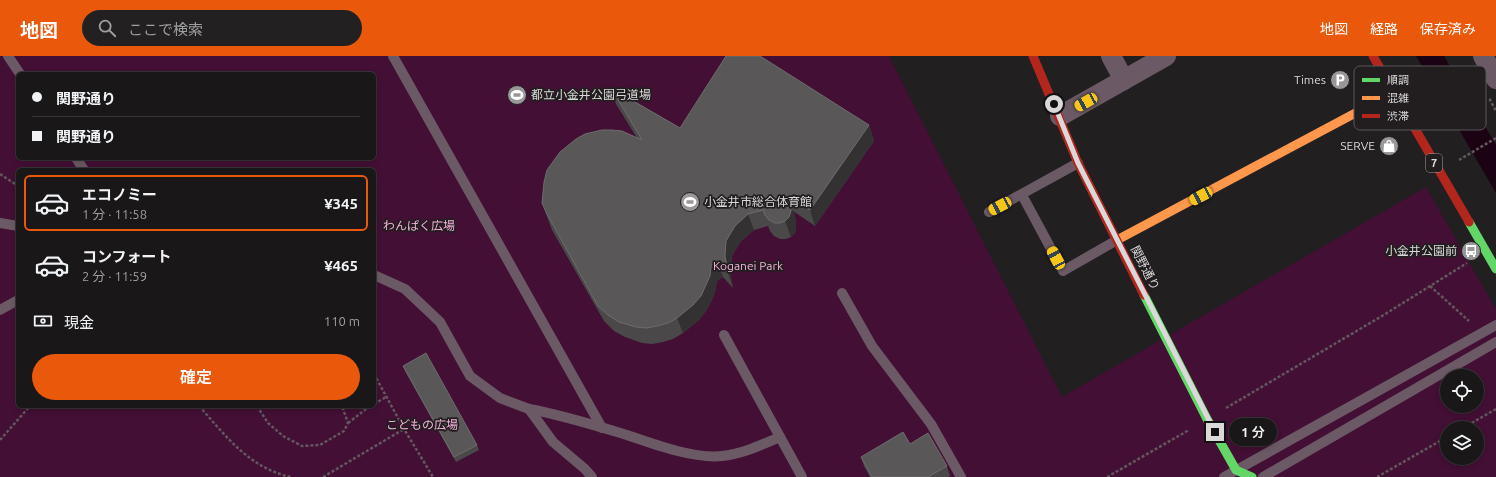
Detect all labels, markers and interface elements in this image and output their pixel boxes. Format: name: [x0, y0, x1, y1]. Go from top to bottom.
search box: [82, 10, 362, 46]
icon: search: [96, 17, 118, 39]
text: 地図: [20, 19, 58, 41]
text: ここで検索: [128, 21, 203, 38]
text: 地図: [1320, 21, 1348, 37]
text: 経路: [1370, 21, 1398, 37]
text: 保存済み: [1420, 21, 1476, 37]
legend: [1354, 66, 1486, 130]
parking icon: Times: [1329, 69, 1351, 91]
place label: Times: [1294, 73, 1326, 86]
text: 順調: [1387, 74, 1409, 86]
sports icon: 都立小金井公園弓道場: [506, 84, 528, 106]
place label: 都立小金井公園弓道場: [531, 88, 651, 101]
text: 関野通り: [56, 90, 116, 107]
car: [1073, 91, 1099, 113]
text: 混雑: [1387, 92, 1409, 104]
route start: [1045, 95, 1063, 113]
text: 渋滞: [1387, 110, 1409, 122]
text: 関野通り: [56, 128, 116, 145]
shop icon: SERVE: [1378, 135, 1400, 157]
place label: SERVE: [1340, 139, 1375, 152]
road number: 7: [1426, 154, 1442, 172]
icon: car: [34, 185, 70, 221]
car: [1188, 185, 1214, 207]
text: エコノミー: [82, 186, 157, 203]
sports icon: 小金井市総合体育館: [679, 191, 701, 213]
text: ¥345: [324, 195, 358, 212]
place label: 小金井市総合体育館: [704, 195, 812, 208]
car: [987, 195, 1013, 217]
text: 1 分 · 11:58: [82, 207, 147, 221]
park label: わんぱく広場: [383, 219, 455, 232]
bus stop icon: 小金井公園前: [1460, 240, 1482, 262]
street label: 関野通り: [1129, 243, 1162, 292]
place label: 小金井公園前: [1385, 244, 1457, 257]
car: [1045, 245, 1067, 271]
icon: car: [34, 247, 70, 283]
text: コンフォート: [82, 248, 172, 265]
text: ¥465: [324, 257, 358, 274]
park label: Koganei Park: [713, 259, 783, 272]
text: 2 分 · 11:59: [82, 269, 147, 283]
icon: cash: [32, 310, 54, 332]
text: 現金: [64, 314, 94, 331]
text: 110 m: [324, 314, 360, 328]
button: 確定: [32, 354, 360, 400]
map controls: [1440, 369, 1484, 465]
button: locate: [1440, 369, 1484, 413]
park label: こどもの広場: [386, 418, 458, 431]
callout: 1 分: [1229, 418, 1277, 446]
button: layers: [1440, 421, 1484, 465]
route end: [1206, 423, 1224, 441]
text: 1 分: [1241, 425, 1265, 439]

